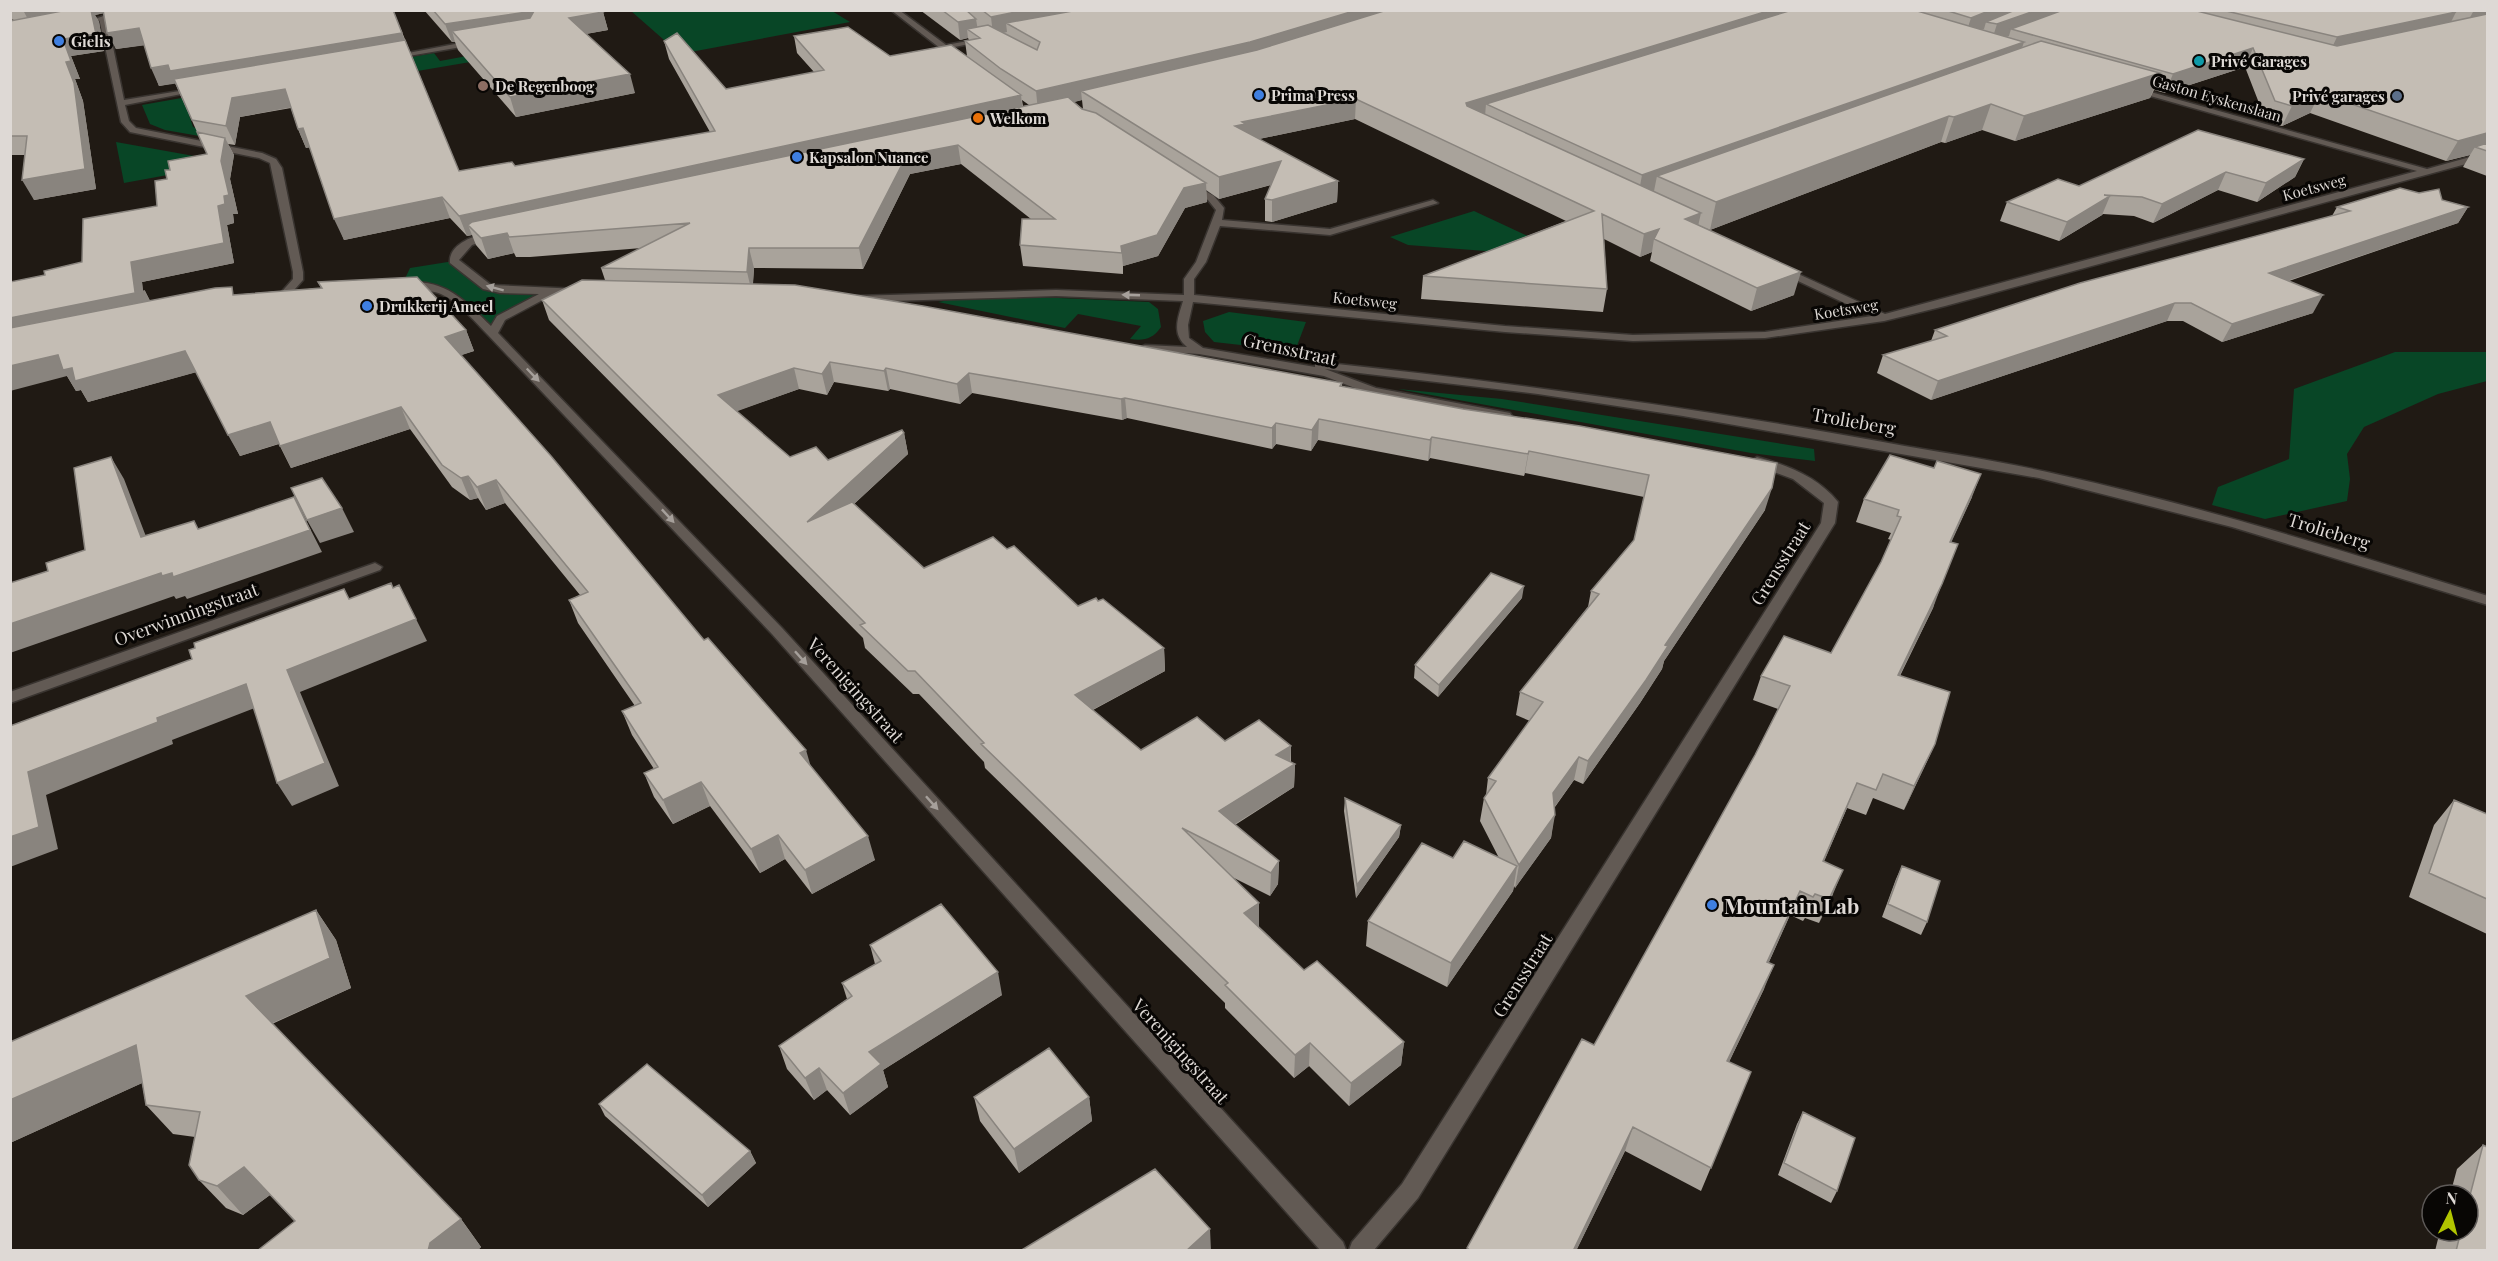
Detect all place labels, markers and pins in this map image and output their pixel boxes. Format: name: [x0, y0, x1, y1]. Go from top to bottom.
place label: Gielis: [71, 31, 111, 51]
marker: Gielis: [52, 34, 66, 48]
place label: Privé Garages: [2211, 51, 2307, 71]
marker: Privé Garages: [2192, 54, 2206, 68]
place label: De Regenboog: [495, 76, 595, 96]
marker: De Regenboog: [476, 79, 490, 93]
place label: Prima Press: [1271, 85, 1355, 105]
place label: Privé garages: [2292, 86, 2385, 106]
marker: Prima Press: [1252, 88, 1266, 102]
marker: Privé garages: [2390, 89, 2404, 103]
place label: Welkom: [989, 108, 1047, 128]
marker: Welkom: [971, 111, 985, 125]
place label: Kapsalon Nuance: [809, 147, 929, 167]
marker: Kapsalon Nuance: [790, 150, 804, 164]
place label: Drukkerij Ameel: [379, 296, 494, 316]
marker: Drukkerij Ameel: [360, 299, 374, 313]
place label: Mountain Lab: [1724, 891, 1859, 919]
marker: Mountain Lab: [1705, 898, 1719, 912]

